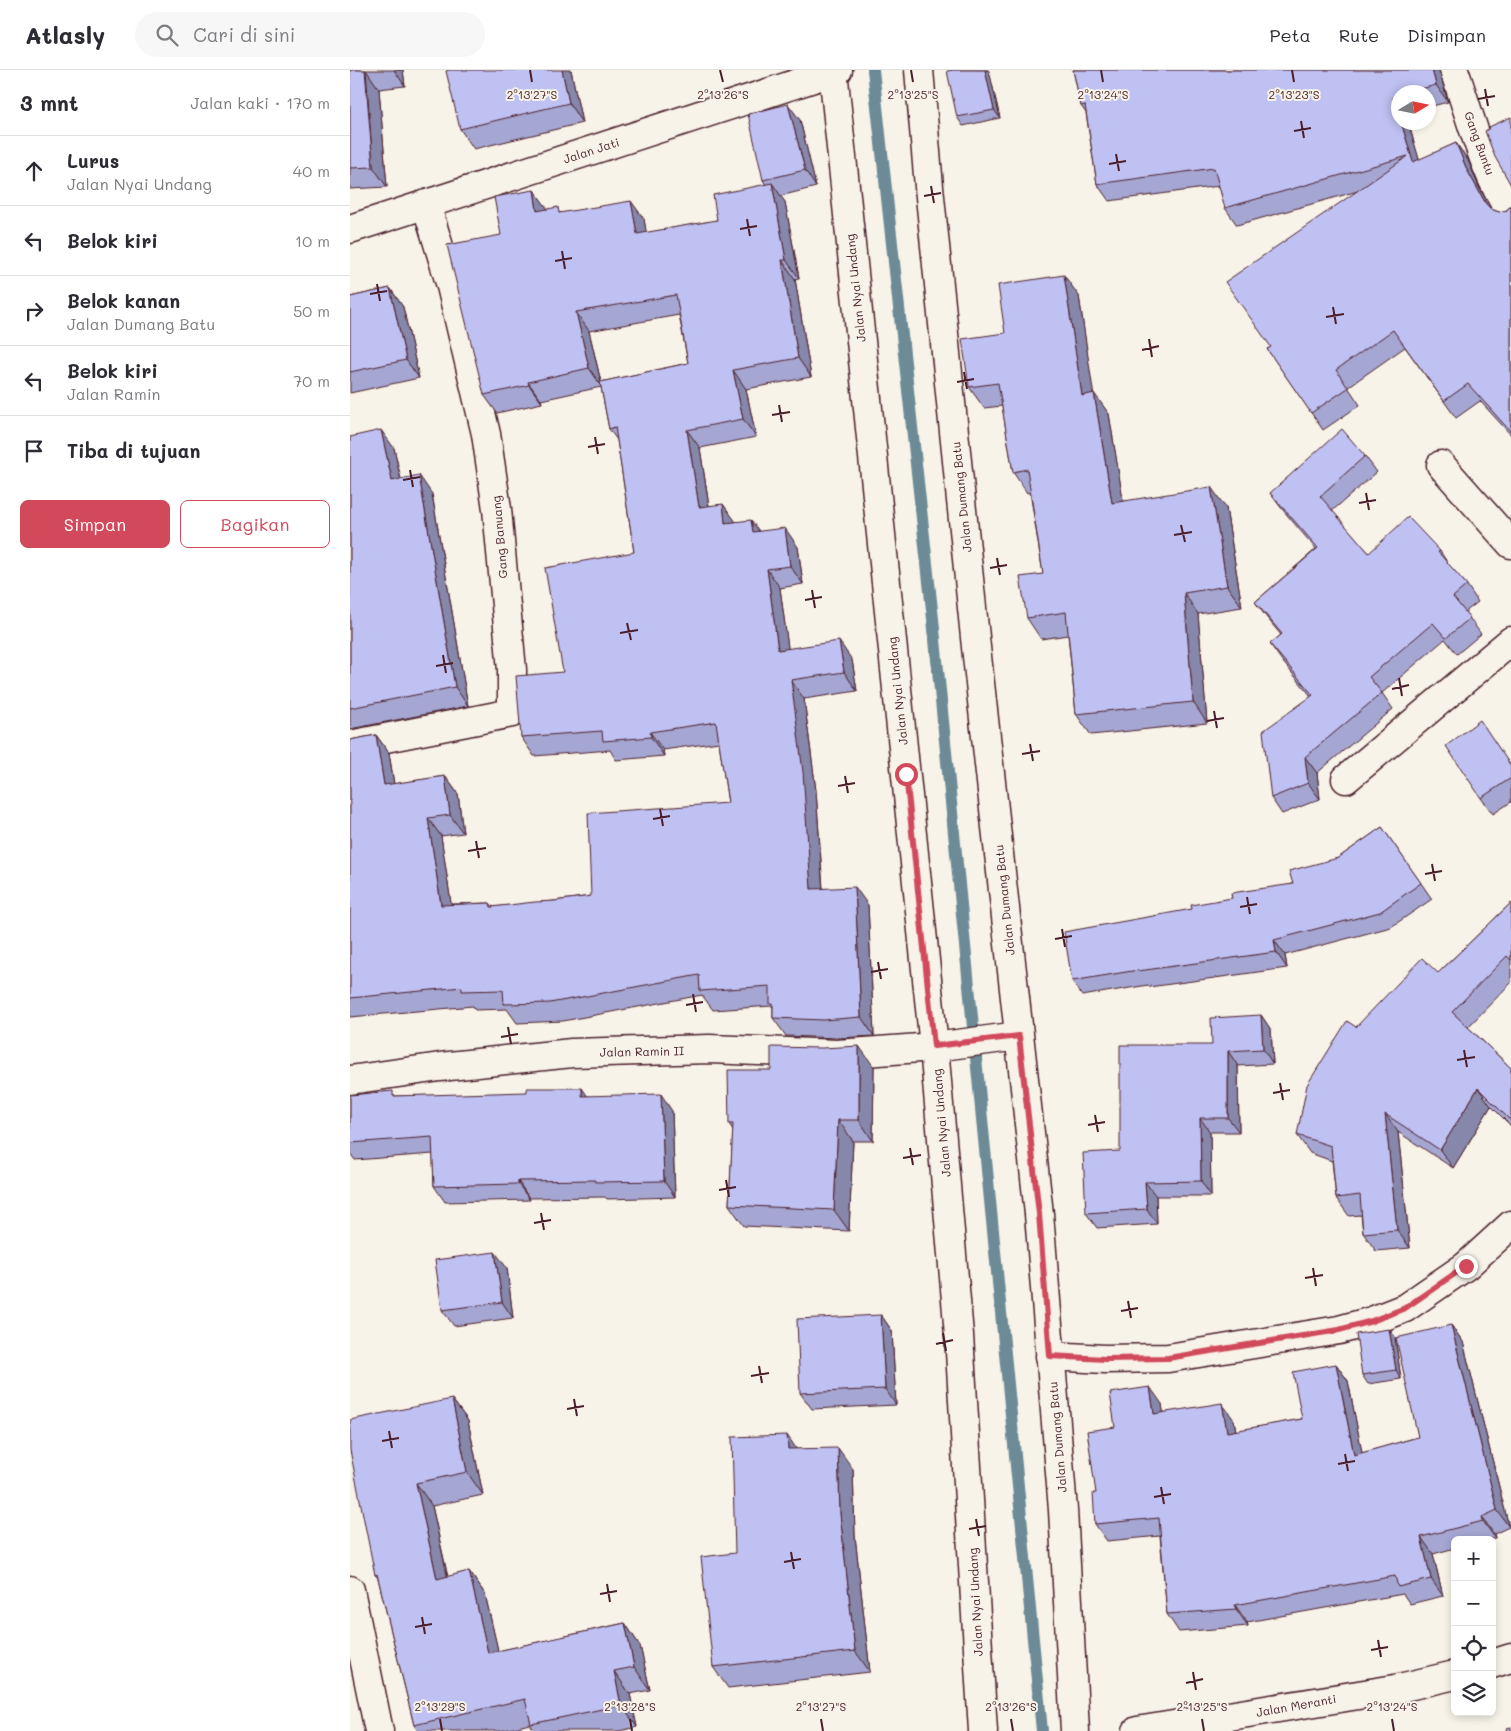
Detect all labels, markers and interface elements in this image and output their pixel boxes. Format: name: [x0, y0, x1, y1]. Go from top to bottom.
search box: [135, 12, 485, 57]
text: Atlasly: [25, 19, 105, 50]
icon: search: [153, 21, 181, 49]
text: Cari di sini: [193, 22, 295, 47]
text: Peta: [1269, 23, 1311, 47]
text: Rute: [1339, 23, 1379, 47]
text: Disimpan: [1407, 23, 1486, 47]
north arrow: [1391, 85, 1436, 130]
text: 2°13'27"S: [507, 86, 558, 102]
text: 2°13'26"S: [697, 86, 749, 102]
text: 2°13'25"S: [887, 86, 939, 102]
text: 2°13'24"S: [1077, 86, 1129, 102]
text: 2°13'23"S: [1268, 86, 1320, 102]
text: 3 mnt: [20, 89, 78, 116]
text: Jalan kaki · 170 m: [190, 92, 330, 113]
street label: Gang Buntu: [1461, 109, 1499, 177]
street label: Jalan Jati: [561, 133, 621, 167]
text: Lurus: [67, 148, 119, 173]
icon: ahead: [20, 157, 48, 185]
text: 40 m: [293, 160, 330, 181]
text: Jalan Nyai Undang: [67, 173, 212, 194]
icon: left: [20, 227, 48, 255]
text: Belok kiri: [67, 228, 158, 253]
text: 10 m: [295, 230, 330, 251]
street label: Jalan Nyai Undang: [841, 233, 869, 343]
text: Belok kanan: [67, 288, 180, 313]
icon: right: [20, 297, 48, 325]
text: 50 m: [293, 300, 330, 321]
text: Jalan Dumang Batu: [67, 313, 215, 334]
text: Belok kiri: [67, 358, 158, 383]
icon: left: [20, 367, 48, 395]
text: 70 m: [293, 370, 330, 391]
text: Jalan Ramin: [67, 383, 160, 404]
icon: arrive: [20, 437, 48, 465]
text: Tiba di tujuan: [67, 438, 200, 463]
street label: Jalan Dumang Batu: [947, 441, 975, 553]
street label: Gang Banuang: [487, 495, 511, 579]
button: Simpan: [20, 500, 170, 548]
button: Bagikan: [180, 500, 330, 548]
street label: Jalan Nyai Undang: [883, 636, 911, 746]
route start: [895, 763, 918, 786]
street label: Jalan Dumang Batu: [990, 844, 1018, 956]
street label: Jalan Ramin II: [600, 1042, 684, 1060]
street label: Jalan Nyai Undang: [928, 1068, 954, 1178]
route end: [1455, 1255, 1478, 1278]
street label: Jalan Dumang Batu: [1044, 1381, 1070, 1493]
map controls: [1451, 1536, 1496, 1716]
button: +: [1451, 1536, 1496, 1581]
street label: Jalan Nyai Undang: [964, 1547, 986, 1657]
button: −: [1451, 1581, 1496, 1626]
button: locate: [1451, 1626, 1496, 1671]
button: layers: [1451, 1671, 1496, 1716]
street label: Jalan Meranti: [1255, 1690, 1337, 1720]
text: 2°13'29"S: [414, 1698, 466, 1714]
text: 2°13'28"S: [604, 1698, 656, 1714]
text: 2°13'27"S: [796, 1698, 847, 1714]
text: 2°13'26"S: [985, 1698, 1037, 1714]
text: 2°13'25"S: [1176, 1698, 1228, 1714]
text: 2°13'24"S: [1366, 1698, 1418, 1714]

